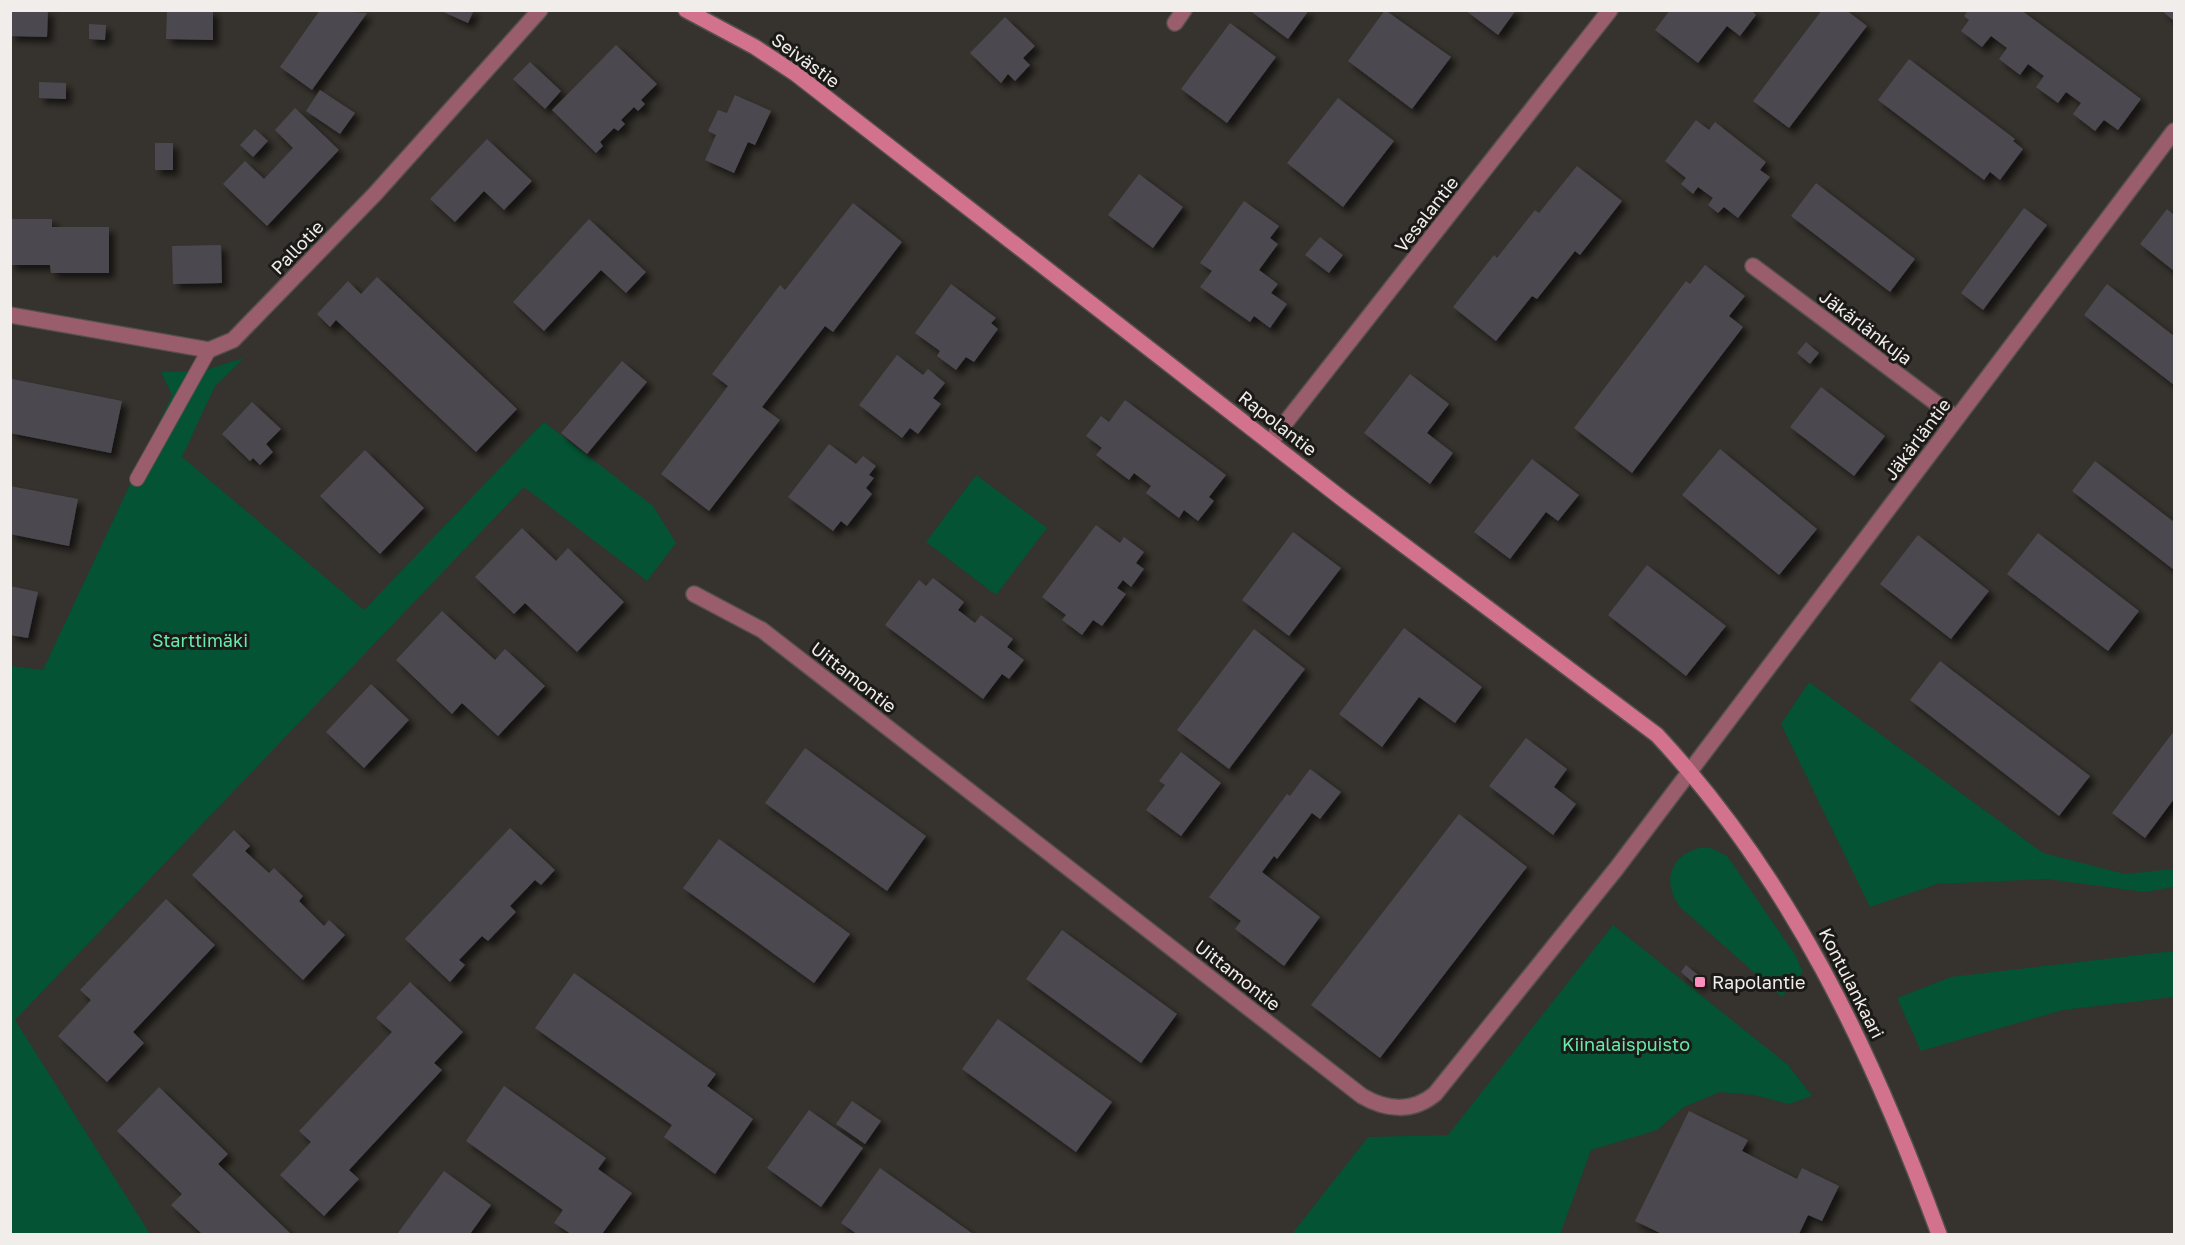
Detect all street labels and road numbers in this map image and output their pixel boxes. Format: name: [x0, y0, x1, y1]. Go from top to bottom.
street label: Seivästie: [768, 28, 844, 92]
street label: Vesalantie: [1389, 172, 1463, 256]
street label: Pallotie: [266, 215, 328, 279]
street label: Jäkärlänkuja: [1815, 285, 1917, 369]
street label: Rapolantie: [1234, 386, 1322, 460]
street label: Jäkärläntie: [1879, 394, 1955, 484]
street label: Uittamontie: [807, 637, 901, 717]
street label: Kontulankaari: [1815, 924, 1889, 1042]
street label: Uittamontie: [1191, 935, 1285, 1015]

